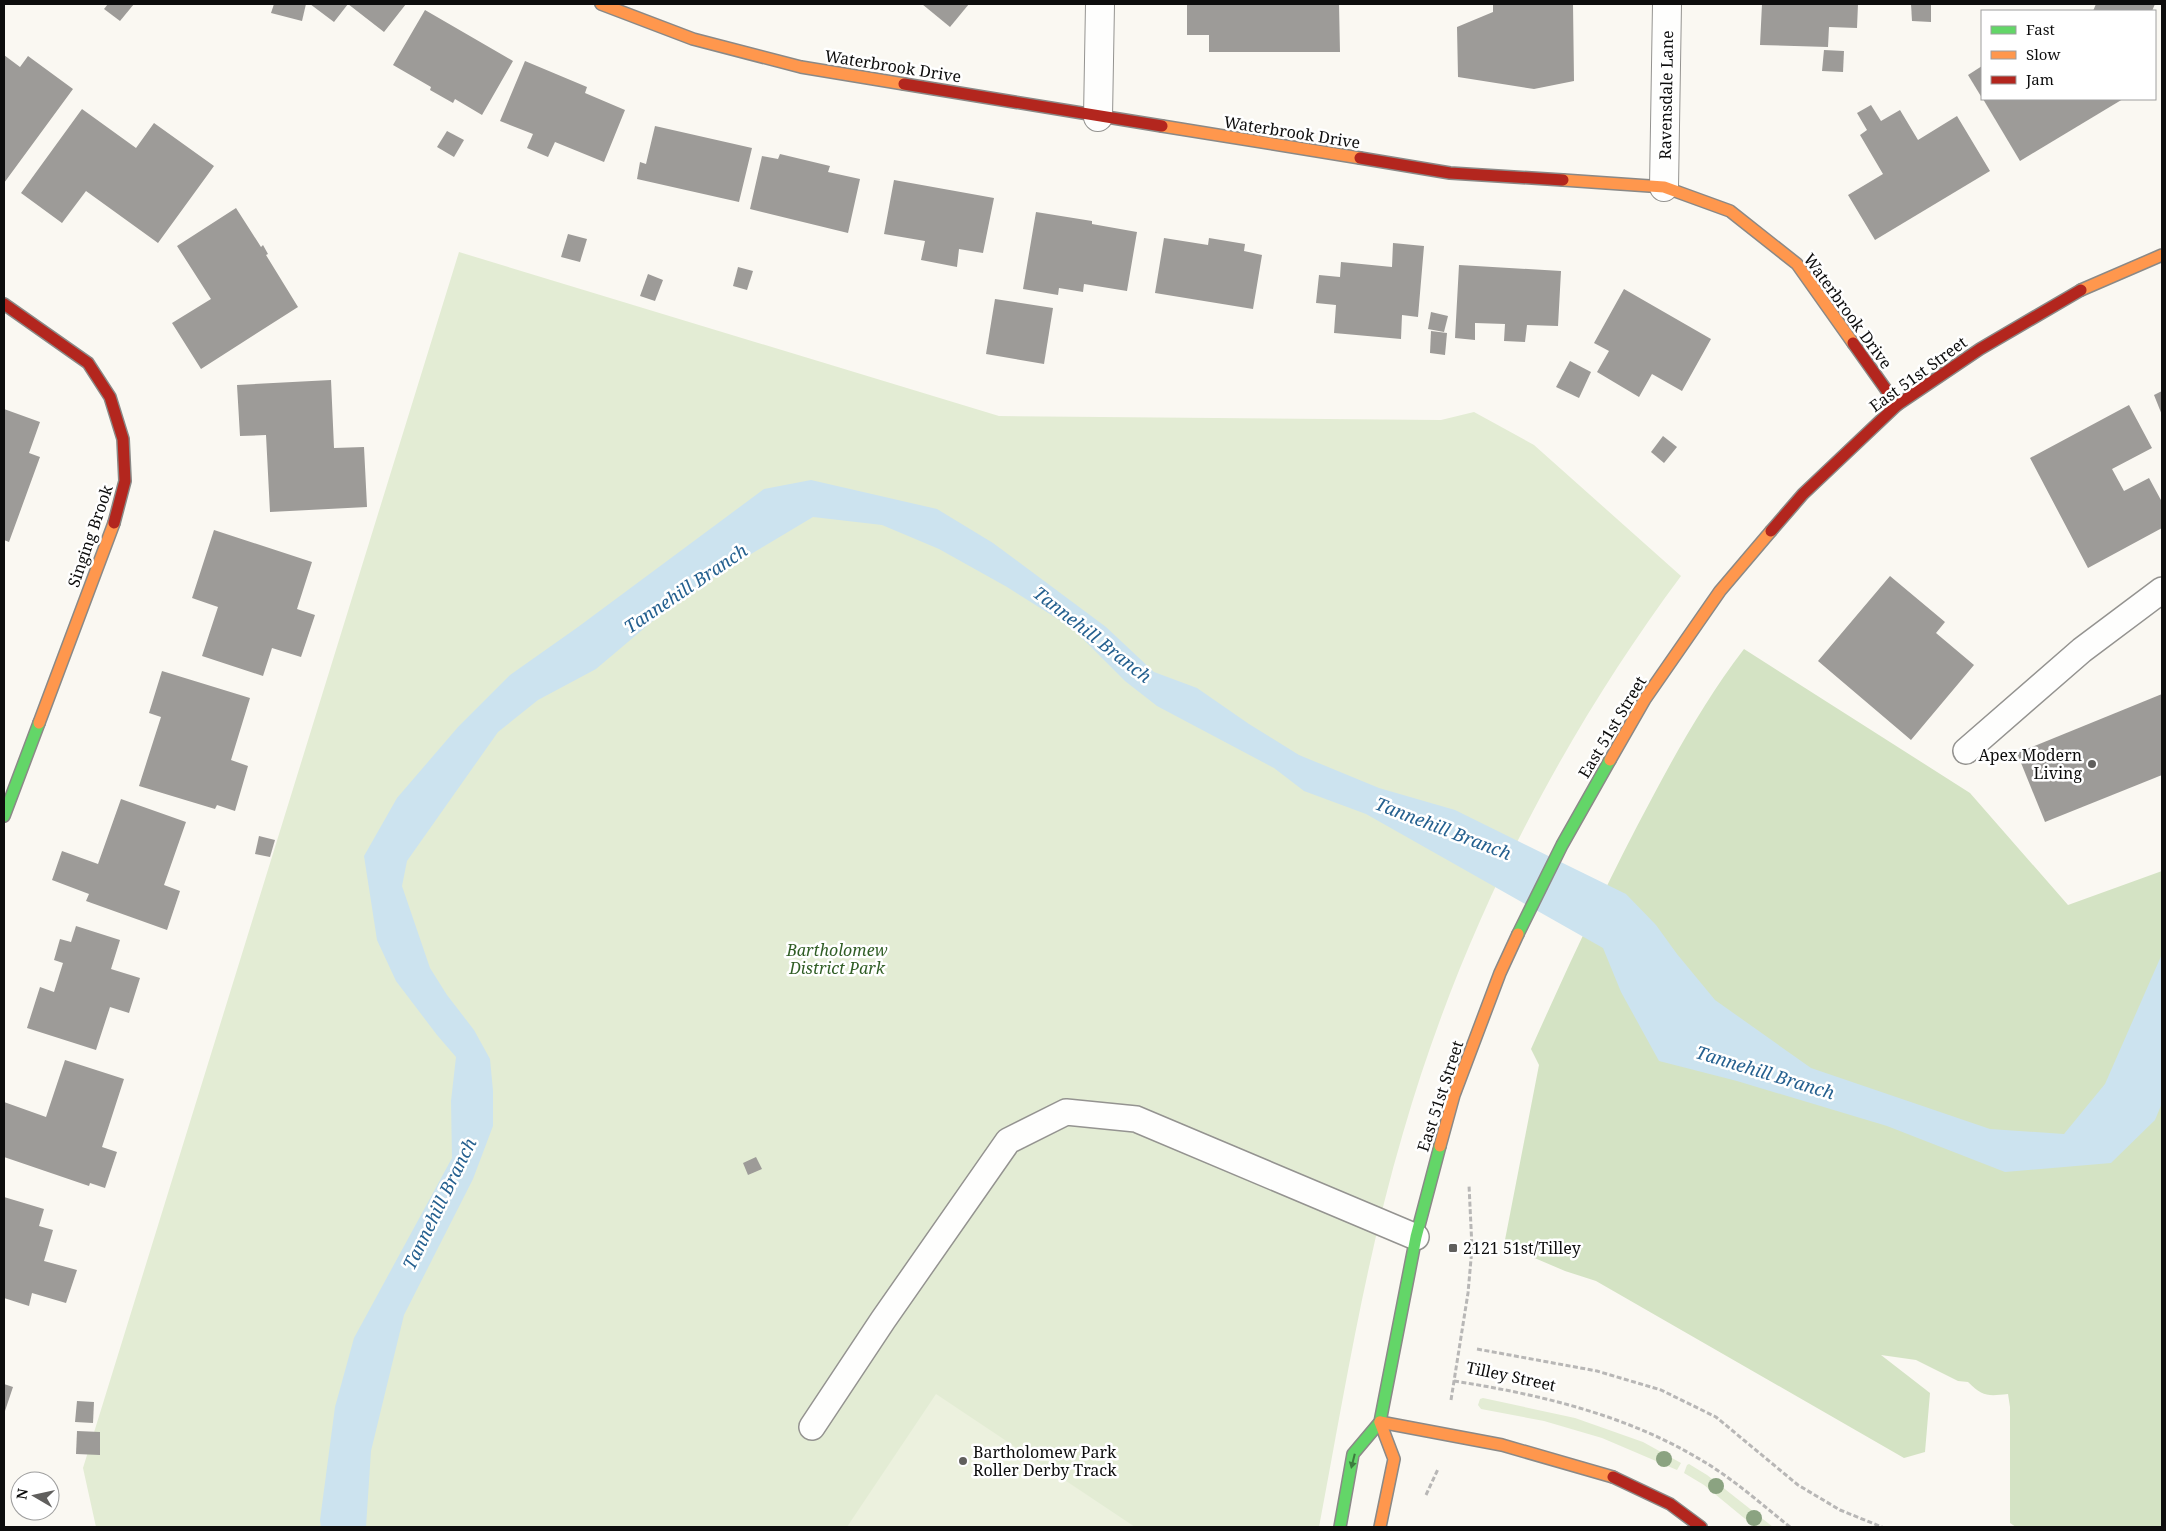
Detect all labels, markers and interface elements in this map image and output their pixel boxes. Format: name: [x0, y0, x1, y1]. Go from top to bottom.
legend: [1981, 10, 2156, 100]
text: Fast: [2026, 19, 2055, 39]
street label: Ravensdale Lane: [1654, 30, 1678, 160]
street label: Waterbrook Drive: [823, 44, 963, 88]
text: Slow: [2026, 44, 2060, 64]
text: Jam: [2025, 69, 2054, 89]
street label: Waterbrook Drive: [1222, 110, 1362, 154]
street label: Waterbrook Drive: [1799, 249, 1897, 373]
street label: East 51st Street: [1865, 331, 1971, 417]
street label: Singing Brook: [62, 481, 118, 590]
water label: Tannehill Branch: [619, 538, 752, 638]
water label: Tannehill Branch: [1029, 580, 1157, 688]
street label: East 51st Street: [1573, 672, 1651, 782]
place label: Apex Modern Living: [1978, 744, 2082, 784]
marker: Apex Modern Living: [2086, 758, 2098, 770]
water label: Tannehill Branch: [1372, 791, 1515, 865]
park label: Bartholomew District Park: [785, 939, 888, 979]
street label: East 51st Street: [1412, 1037, 1468, 1154]
water label: Tannehill Branch: [1693, 1040, 1838, 1105]
water label: Tannehill Branch: [397, 1133, 482, 1273]
place label: 2121 51st/Tilley: [1463, 1237, 1582, 1259]
marker: 2121 51st/Tilley: [1447, 1242, 1459, 1254]
street label: Tilley Street: [1464, 1356, 1558, 1396]
place label: Bartholomew Park Roller Derby Track: [973, 1441, 1117, 1481]
one-way arrow: [1349, 1453, 1357, 1468]
marker: Bartholomew Park Roller Derby Track: [957, 1455, 969, 1467]
north arrow: [10, 1471, 60, 1521]
text: N: [11, 1487, 32, 1501]

